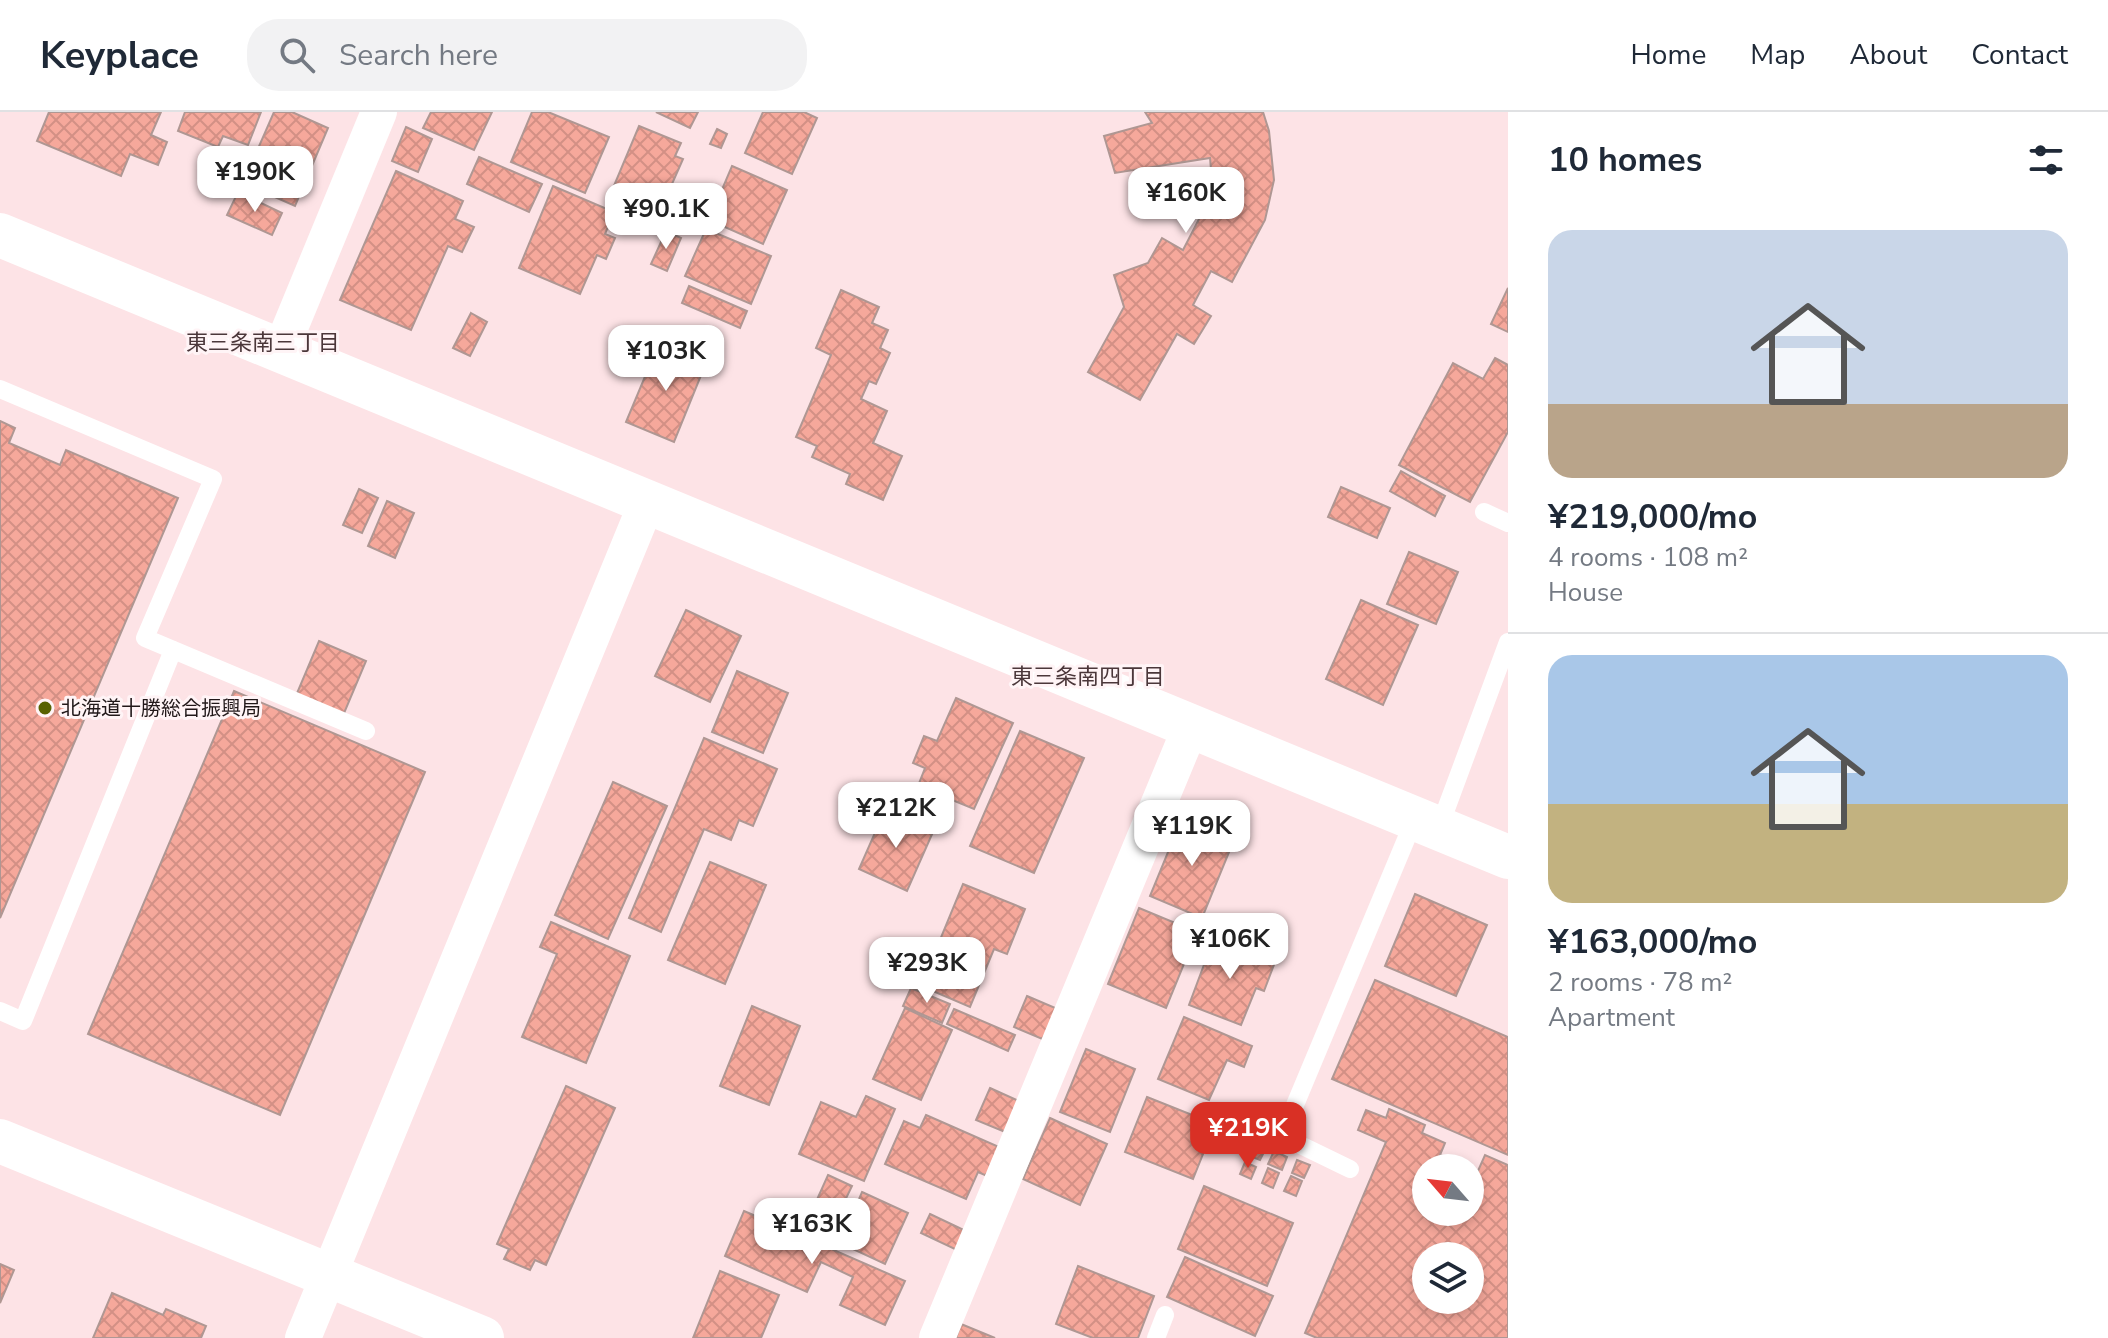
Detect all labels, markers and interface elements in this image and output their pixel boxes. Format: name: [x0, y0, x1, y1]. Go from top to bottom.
search box: [247, 19, 807, 91]
text: Keyplace: [40, 30, 199, 81]
icon: search: [275, 33, 319, 77]
text: Search here: [339, 35, 498, 76]
text: Home: [1631, 36, 1706, 74]
text: Map: [1750, 36, 1805, 74]
text: About: [1849, 36, 1927, 74]
text: Contact: [1971, 36, 2068, 74]
text: 10 homes: [1548, 137, 1702, 183]
icon: filters: [2024, 138, 2068, 182]
pin: ¥190K: [199, 146, 311, 214]
text: ¥190K: [215, 154, 295, 189]
pin: ¥160K: [1130, 167, 1242, 235]
text: ¥160K: [1146, 175, 1226, 210]
pin: ¥90.1K: [601, 183, 731, 251]
text: ¥90.1K: [623, 191, 709, 226]
icon: home: [1736, 282, 1880, 426]
pin: ¥103K: [610, 325, 722, 393]
district label: 東三条南三丁目: [186, 328, 340, 358]
text: ¥103K: [626, 333, 706, 368]
text: ¥219,000/mo: [1548, 494, 1757, 540]
text: 4 rooms · 108 m²: [1548, 540, 1748, 575]
text: House: [1548, 575, 1623, 610]
district label: 東三条南四丁目: [1011, 662, 1165, 692]
place label: 北海道十勝総合振興局: [61, 695, 261, 722]
marker: 北海道十勝総合振興局: [36, 699, 54, 717]
icon: home: [1736, 707, 1880, 851]
pin: ¥212K: [840, 782, 952, 850]
text: ¥212K: [856, 790, 936, 825]
pin: ¥119K: [1136, 800, 1248, 868]
text: ¥119K: [1152, 808, 1232, 843]
pin: ¥106K: [1174, 913, 1286, 981]
text: ¥163,000/mo: [1548, 919, 1757, 965]
text: ¥106K: [1190, 921, 1270, 956]
pin: ¥293K: [871, 937, 983, 1005]
text: ¥293K: [887, 945, 967, 980]
text: 2 rooms · 78 m²: [1548, 965, 1732, 1000]
text: Apartment: [1548, 1000, 1675, 1035]
pin: ¥219K: [1192, 1102, 1304, 1170]
text: ¥219K: [1208, 1110, 1288, 1145]
north arrow: [1412, 1154, 1484, 1226]
map controls: [1412, 1154, 1484, 1314]
pin: ¥163K: [756, 1198, 868, 1266]
text: ¥163K: [772, 1206, 852, 1241]
button: layers: [1412, 1242, 1484, 1314]

